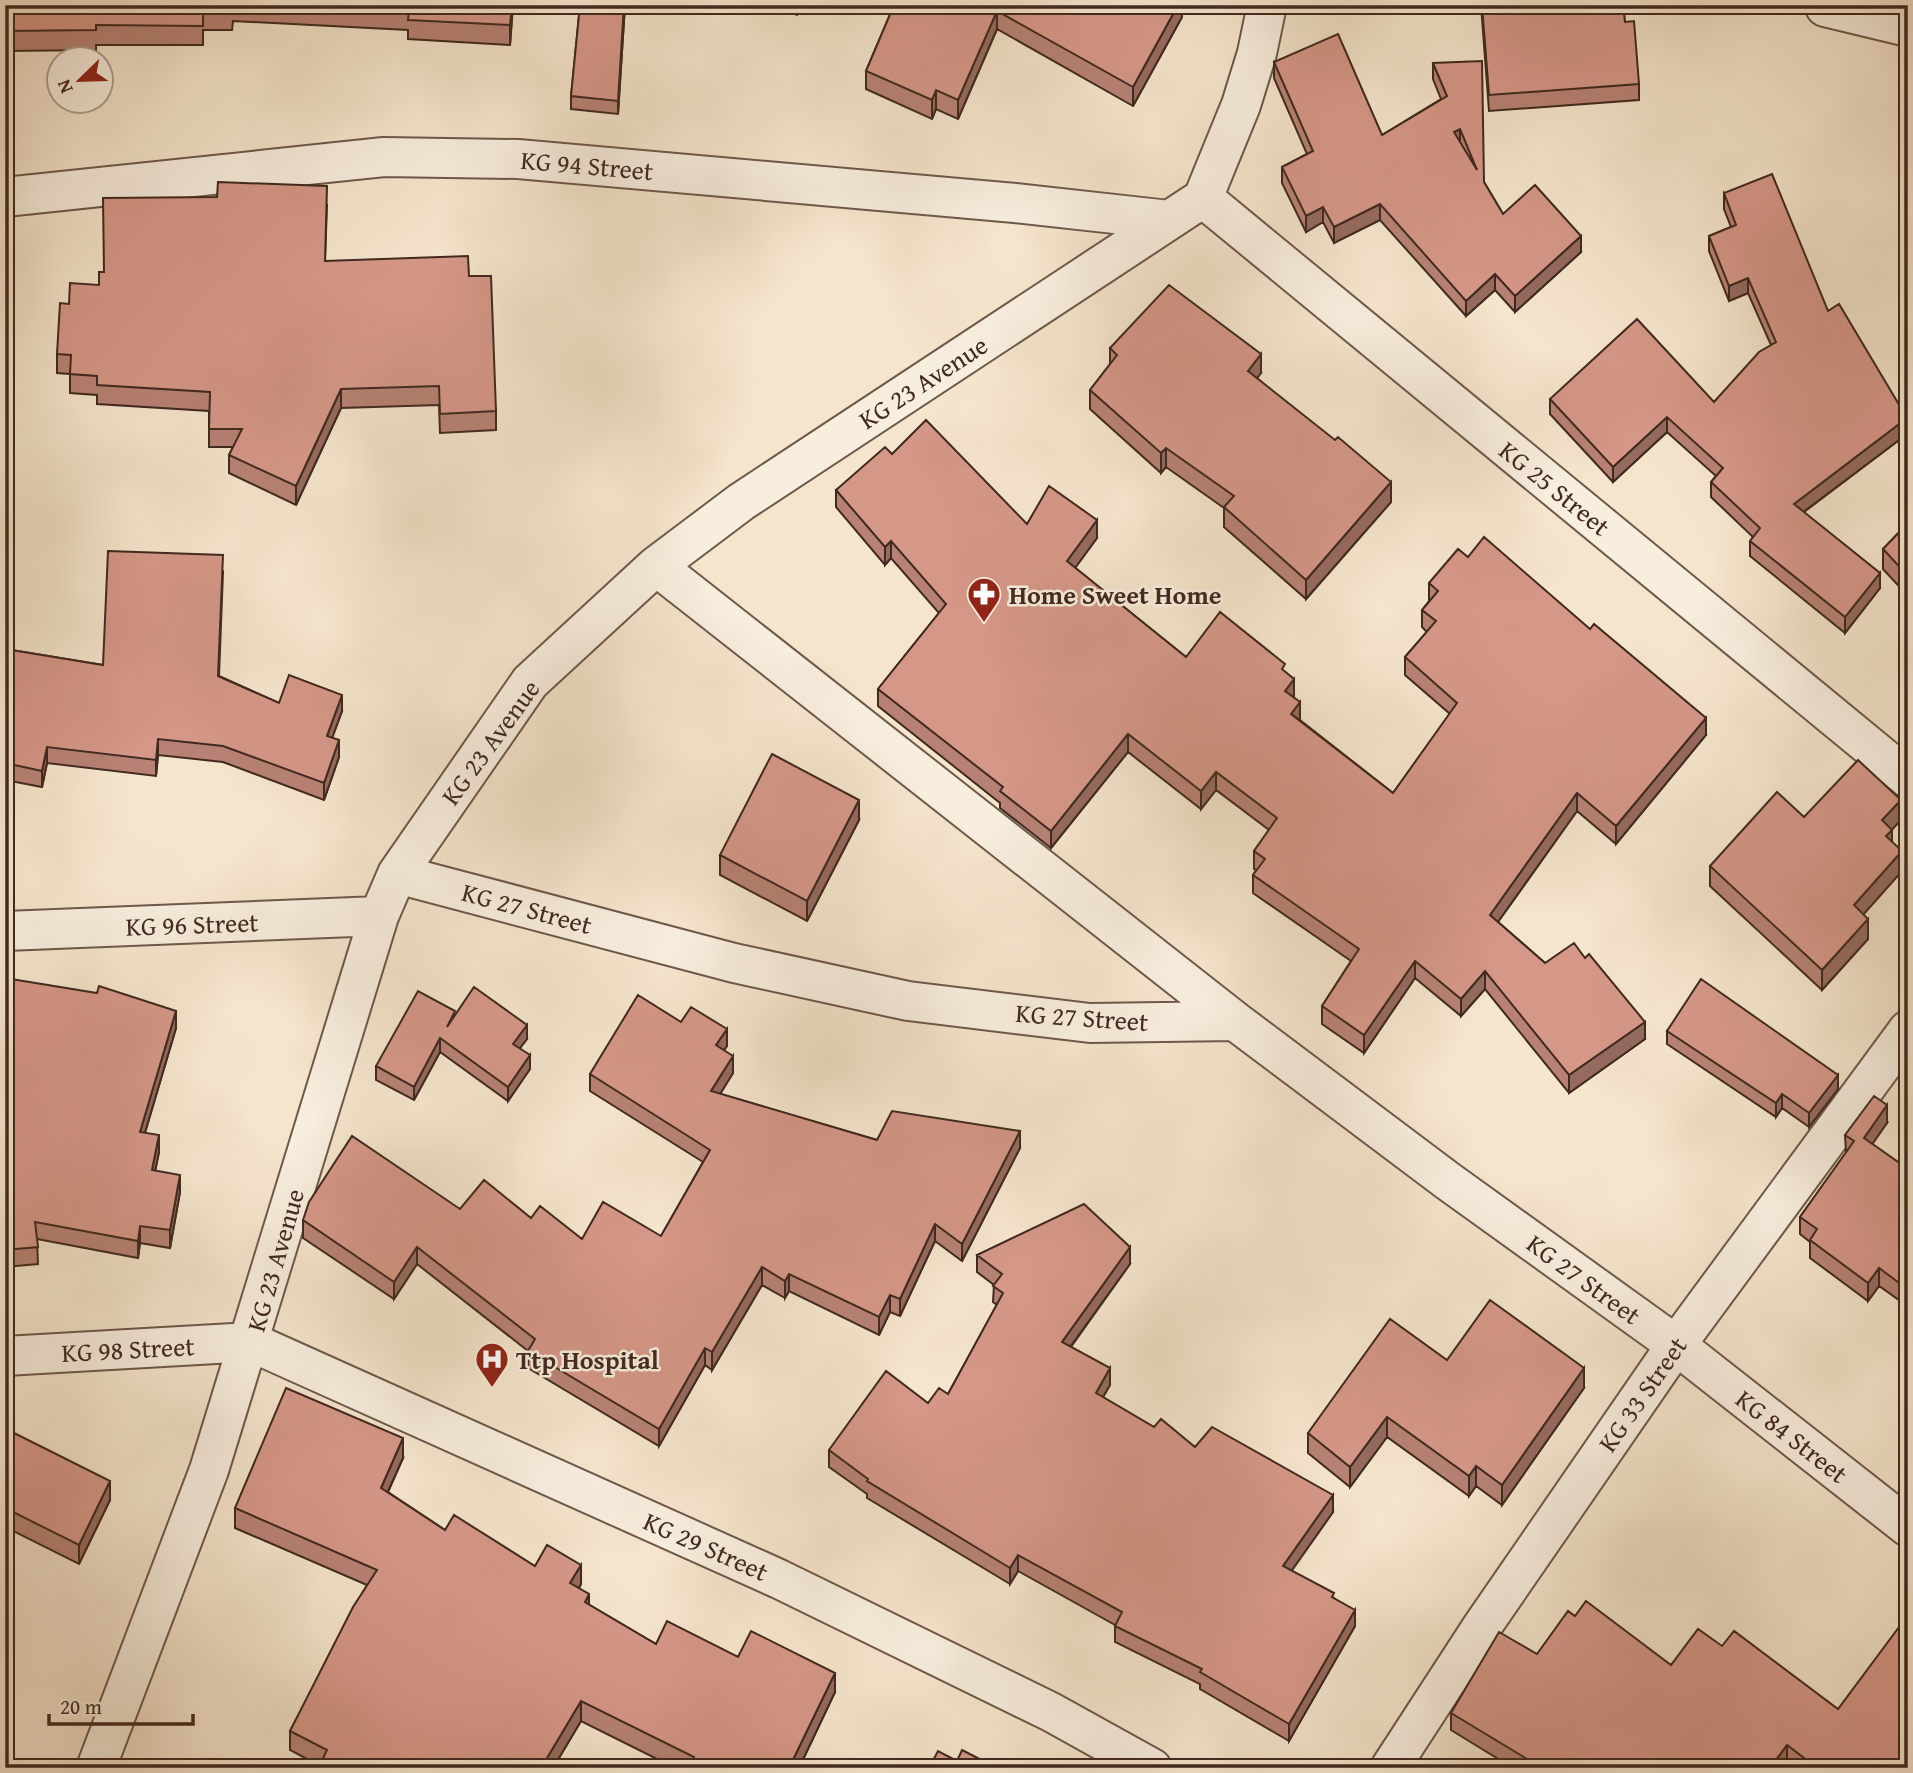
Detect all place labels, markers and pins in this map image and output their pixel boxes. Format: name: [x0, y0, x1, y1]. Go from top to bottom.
pharmacy icon: Home Sweet Home: [965, 575, 1003, 624]
place label: Home Sweet Home: [1009, 575, 1222, 614]
hospital icon: Ttp Hospital: [473, 1340, 511, 1389]
place label: Ttp Hospital: [516, 1340, 659, 1379]

